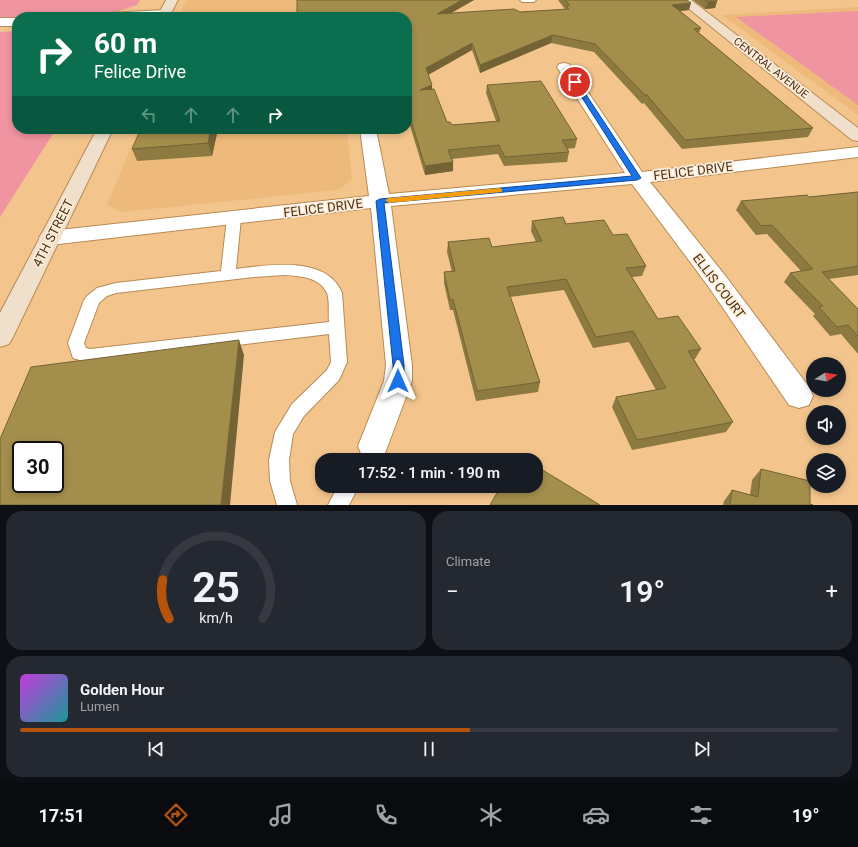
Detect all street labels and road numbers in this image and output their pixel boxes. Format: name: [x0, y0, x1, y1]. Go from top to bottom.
street label: CENTRAL AVENUE: [731, 35, 811, 101]
street label: FELICE DRIVE: [652, 159, 734, 183]
street label: FELICE DRIVE: [282, 196, 364, 220]
street label: 4TH STREET: [30, 197, 77, 269]
street label: ELLIS COURT: [690, 251, 748, 321]

